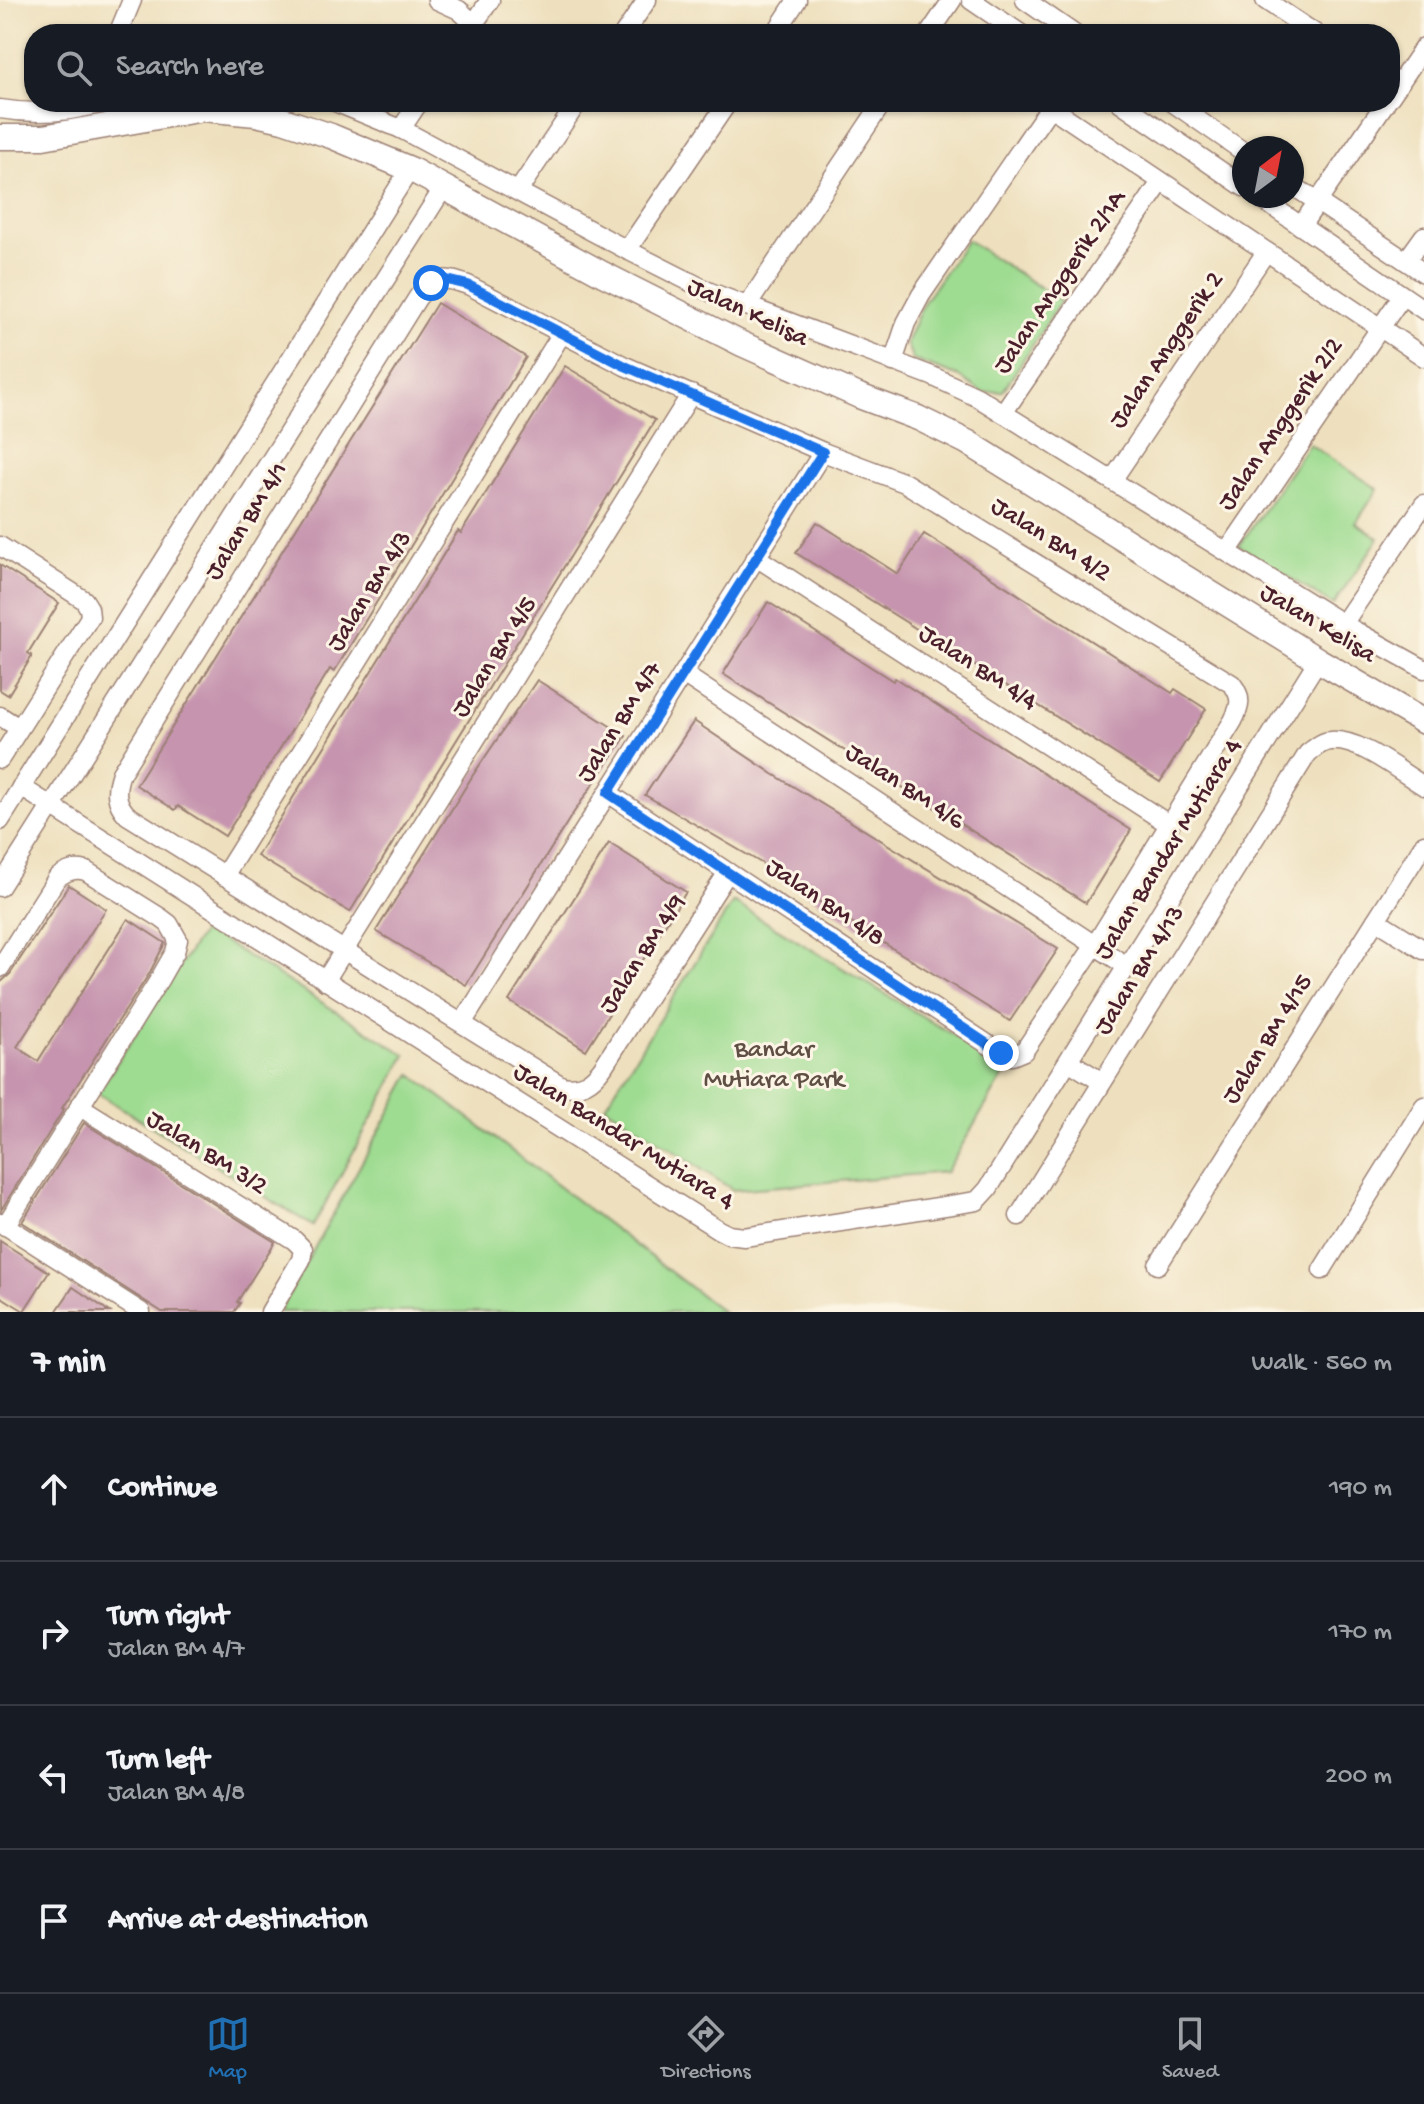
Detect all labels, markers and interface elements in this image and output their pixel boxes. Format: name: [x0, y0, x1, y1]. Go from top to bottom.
search box: [24, 24, 1400, 112]
icon: search: [52, 46, 96, 90]
text: Search here: [116, 51, 264, 86]
north arrow: [1232, 136, 1304, 208]
street label: Jalan Anggerik 2/1A: [988, 184, 1135, 381]
route start: [413, 265, 449, 301]
street label: Jalan Anggerik 2: [1104, 266, 1232, 435]
street label: Jalan Kelisa: [682, 272, 814, 356]
street label: Jalan Anggerik 2/2: [1213, 332, 1351, 517]
street label: Jalan BM 4/1: [200, 457, 296, 587]
street label: Jalan BM 4/2: [984, 492, 1116, 590]
street label: Jalan BM 4/3: [322, 526, 420, 658]
street label: Jalan Kelisa: [1253, 578, 1382, 673]
street label: Jalan BM 4/5: [447, 592, 545, 724]
street label: Jalan BM 4/4: [912, 619, 1042, 719]
street label: Jalan BM 4/7: [572, 656, 671, 789]
street label: Jalan Bandar Mutiara 4: [1089, 734, 1251, 966]
street label: Jalan BM 4/6: [838, 738, 970, 839]
street label: Jalan BM 4/8: [758, 853, 890, 955]
street label: Jalan BM 4/9: [594, 890, 694, 1020]
street label: Jalan BM 4/13: [1089, 900, 1193, 1042]
street label: Jalan BM 4/15: [1217, 969, 1321, 1111]
route end: [983, 1035, 1019, 1071]
park label: Bandar Mutiara Park: [704, 1036, 847, 1097]
street label: Jalan Bandar Mutiara 4: [507, 1057, 739, 1219]
street label: Jalan BM 3/2: [140, 1105, 272, 1204]
text: 7 min: [32, 1344, 105, 1384]
text: Walk · 560 m: [1251, 1349, 1392, 1380]
icon: ahead: [32, 1467, 76, 1511]
text: Continue: [108, 1472, 217, 1507]
text: 190 m: [1329, 1474, 1392, 1505]
text: Turn right: [108, 1600, 228, 1635]
icon: right: [32, 1611, 76, 1655]
text: 170 m: [1329, 1618, 1392, 1649]
text: Jalan BM 4/7: [108, 1635, 244, 1666]
text: Turn left: [108, 1744, 209, 1779]
icon: left: [32, 1755, 76, 1799]
text: 200 m: [1325, 1762, 1392, 1793]
text: Jalan BM 4/8: [108, 1779, 245, 1810]
icon: arrive: [32, 1899, 76, 1943]
text: Arrive at destination: [108, 1904, 368, 1939]
tab: Map: [206, 2012, 250, 2086]
tab: Directions: [661, 2012, 751, 2086]
tab: Saved: [1162, 2012, 1218, 2086]

